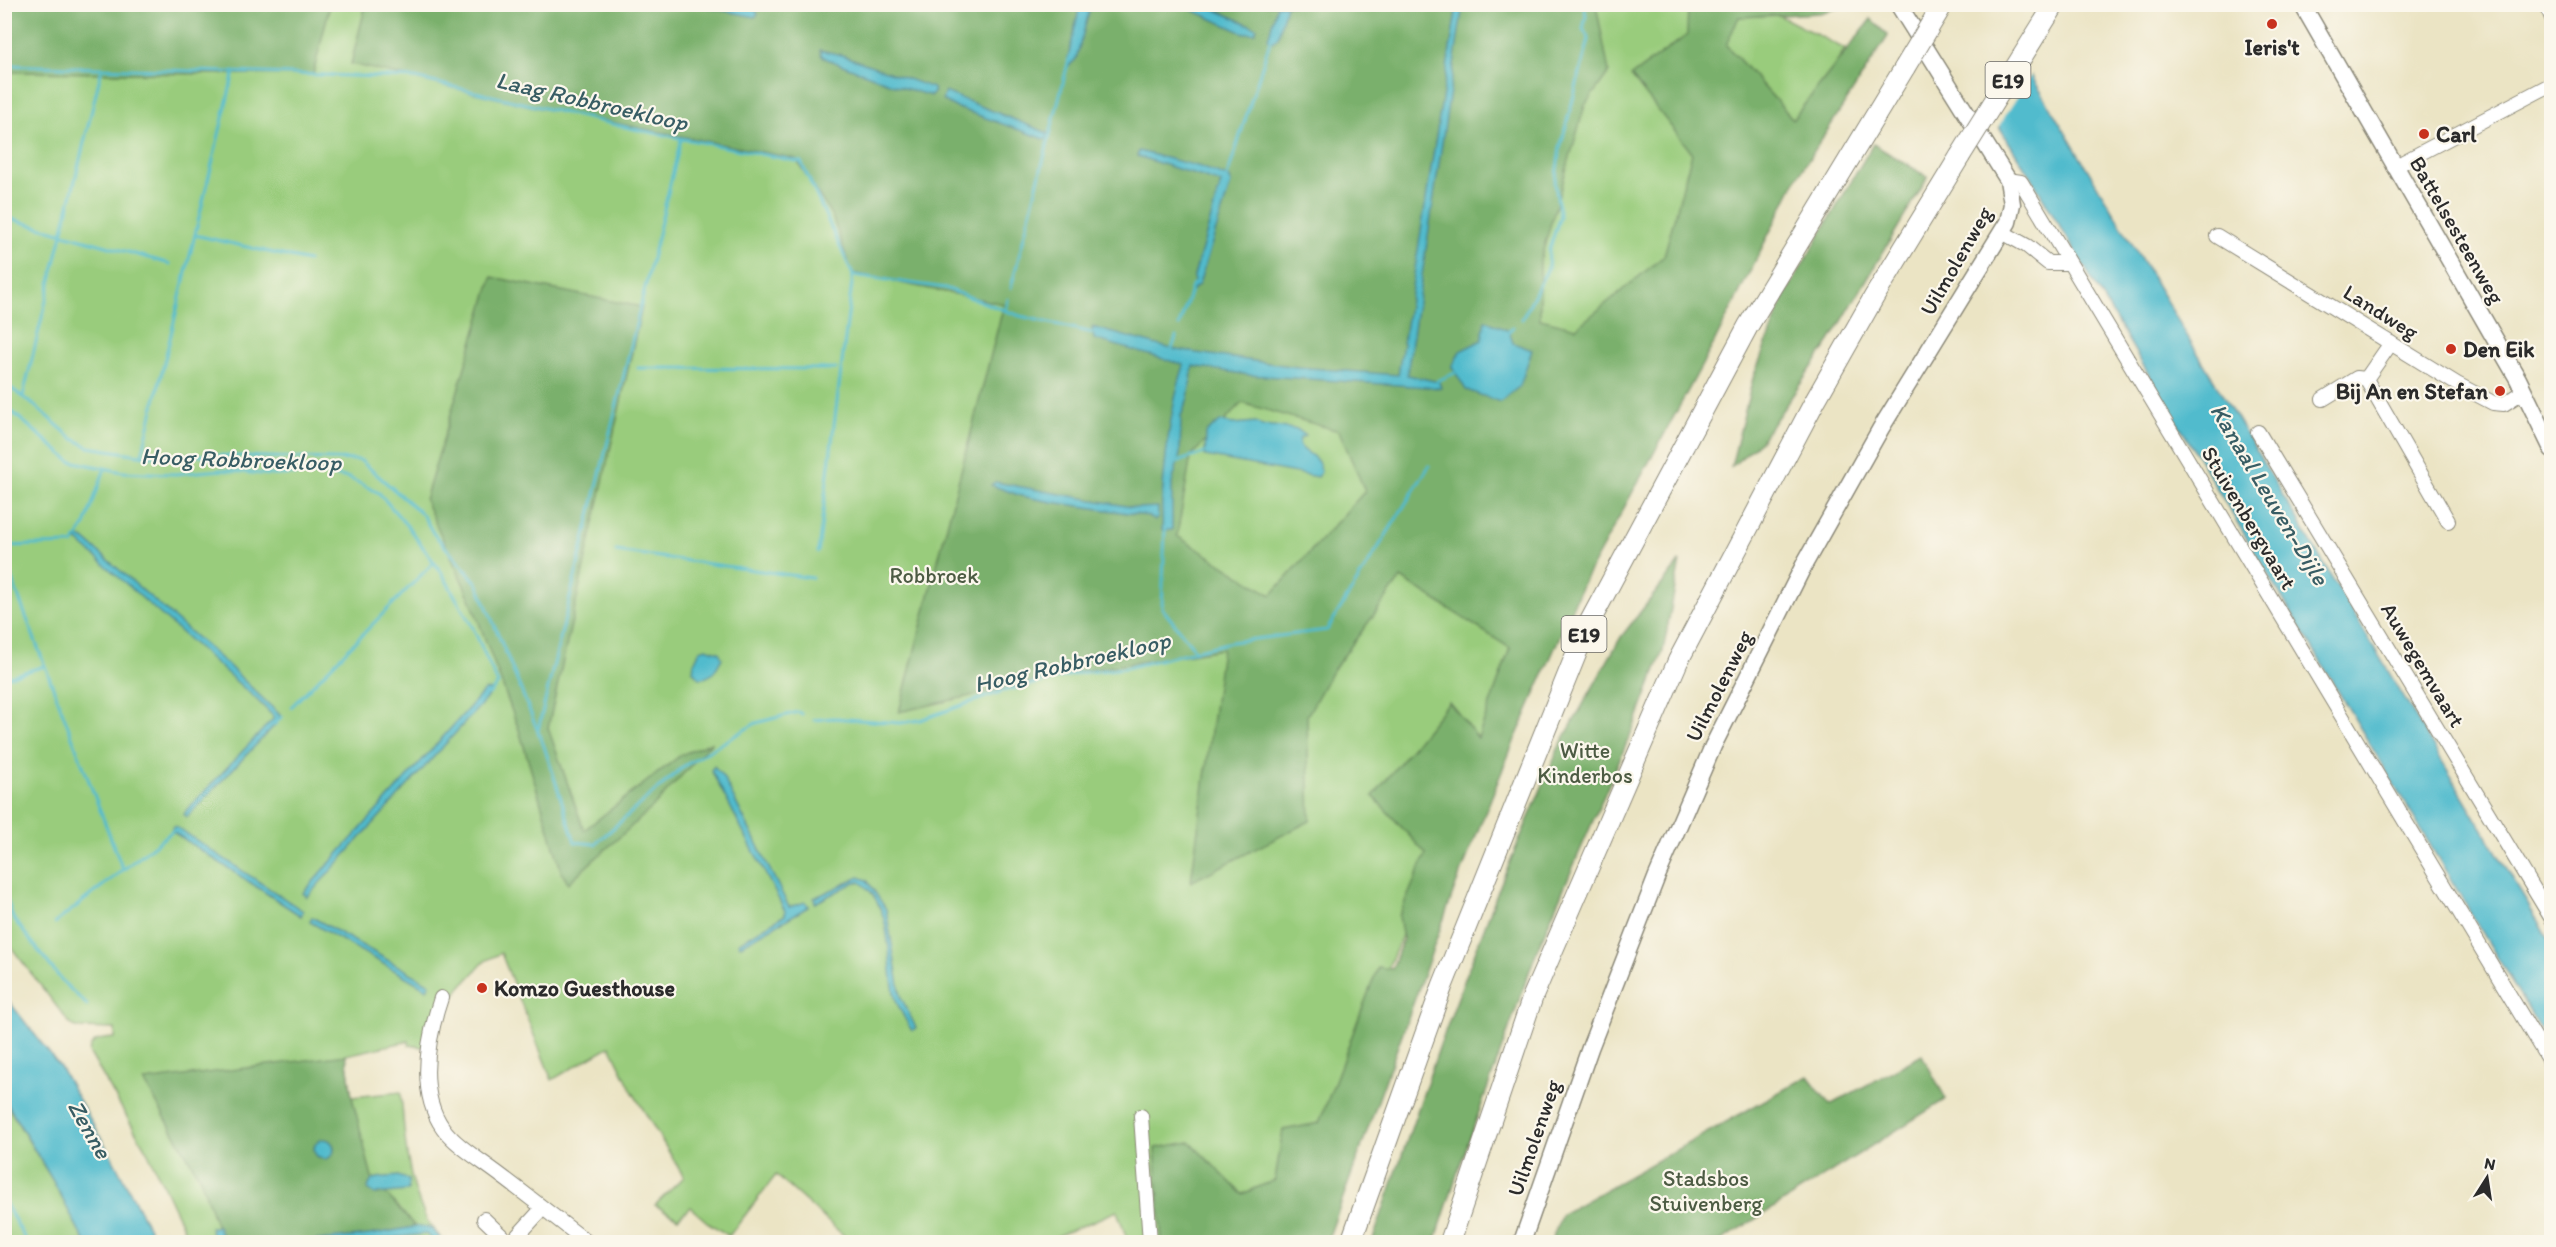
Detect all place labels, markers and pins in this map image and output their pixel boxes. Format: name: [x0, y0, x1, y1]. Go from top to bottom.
marker: Ieris't: [2265, 17, 2279, 31]
place label: Ieris't: [2244, 34, 2300, 61]
place label: Carl: [2436, 121, 2477, 148]
marker: Carl: [2417, 127, 2431, 141]
place label: Den Eik: [2463, 336, 2535, 363]
marker: Den Eik: [2444, 342, 2458, 356]
place label: Bij An en Stefan: [2336, 378, 2489, 405]
marker: Bij An en Stefan: [2493, 384, 2507, 398]
place label: Komzo Guesthouse: [494, 975, 675, 1002]
marker: Komzo Guesthouse: [475, 981, 489, 995]

